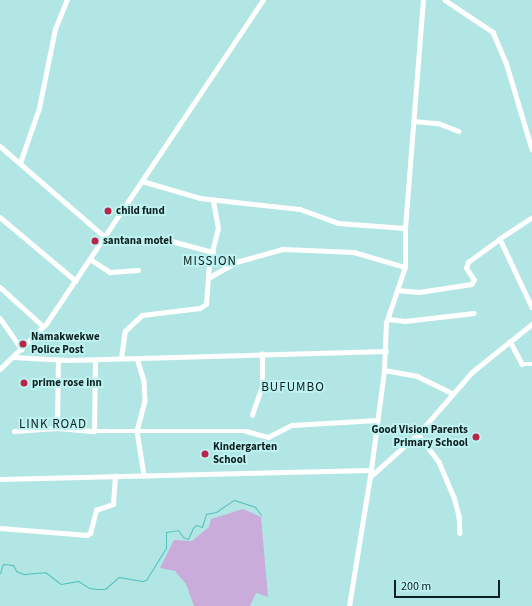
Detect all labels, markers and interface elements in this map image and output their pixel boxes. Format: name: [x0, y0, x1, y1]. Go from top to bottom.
place label: child fund: [116, 204, 165, 218]
marker: child fund: [103, 206, 113, 216]
place label: santana motel: [103, 234, 172, 248]
marker: santana motel: [90, 236, 100, 246]
district label: MISSION: [183, 253, 237, 269]
place label: Namakwekwe Police Post: [31, 331, 100, 357]
marker: Namakwekwe Police Post: [18, 339, 28, 349]
place label: prime rose inn: [32, 376, 102, 390]
marker: prime rose inn: [19, 378, 29, 388]
district label: BUFUMBO: [261, 379, 325, 395]
district label: LINK ROAD: [19, 416, 87, 432]
place label: Good Vision Parents Primary School: [371, 424, 468, 450]
marker: Good Vision Parents Primary School: [471, 432, 481, 442]
place label: Kindergarten School: [213, 441, 277, 467]
marker: Kindergarten School: [200, 449, 210, 459]
scale bar: [396, 572, 502, 598]
text: 200 m: [401, 578, 431, 595]

